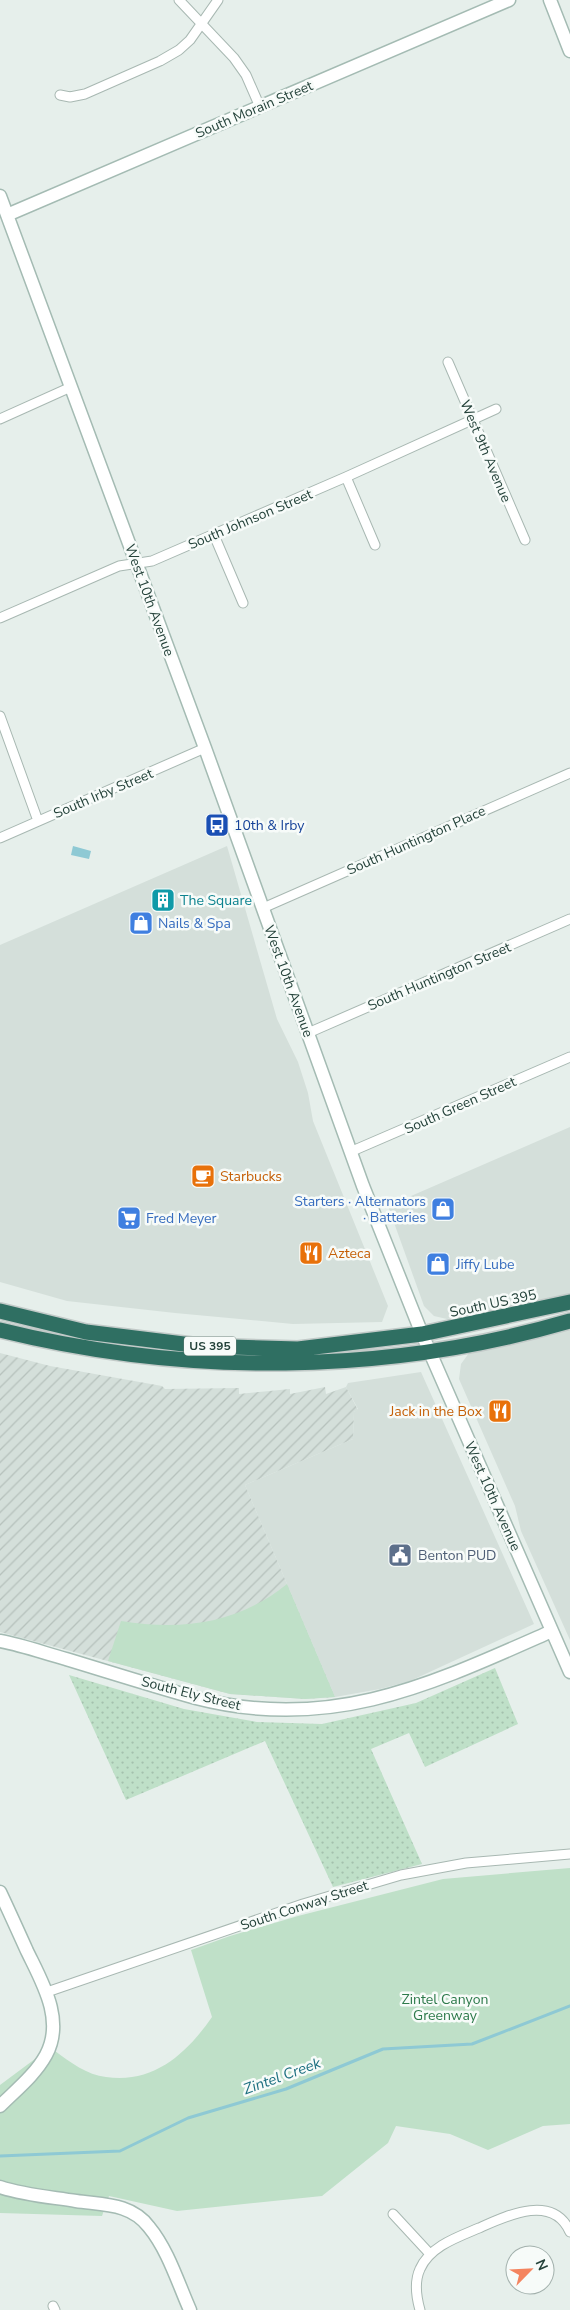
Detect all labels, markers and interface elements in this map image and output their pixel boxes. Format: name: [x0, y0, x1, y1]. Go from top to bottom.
street label: South Morain Street: [193, 76, 316, 143]
street label: West 9th Avenue: [455, 397, 516, 505]
street label: South Johnson Street: [185, 485, 315, 554]
street label: West 10th Avenue: [120, 541, 179, 659]
street label: South Irby Street: [51, 764, 156, 823]
street label: South Huntington Place: [344, 801, 489, 880]
bus stop icon: 10th & Irby: [204, 812, 230, 838]
place label: 10th & Irby: [234, 816, 305, 835]
building icon: The Square: [150, 887, 176, 913]
place label: The Square: [180, 891, 252, 910]
shop icon: Nails & Spa: [128, 910, 154, 936]
place label: Nails & Spa: [158, 914, 231, 933]
street label: West 10th Avenue: [259, 922, 318, 1040]
street label: South Huntington Street: [365, 938, 514, 1015]
street label: South Green Street: [401, 1072, 519, 1139]
cafe icon: Starbucks: [190, 1163, 216, 1189]
place label: Starbucks: [220, 1167, 282, 1186]
place label: Starters · Alternators · Batteries: [294, 1192, 426, 1227]
shop icon: Starters · Alternators · Batteries: [430, 1196, 456, 1222]
supermarket icon: Fred Meyer: [116, 1205, 142, 1231]
place label: Fred Meyer: [146, 1209, 217, 1228]
restaurant icon: Azteca: [298, 1240, 324, 1266]
place label: Azteca: [328, 1244, 371, 1263]
shop icon: Jiffy Lube: [425, 1251, 451, 1277]
place label: Jiffy Lube: [455, 1255, 515, 1274]
street label: South US 395: [448, 1285, 538, 1322]
road number: US 395: [184, 1336, 236, 1355]
restaurant icon: Jack in the Box: [487, 1398, 513, 1424]
place label: Jack in the Box: [389, 1402, 483, 1421]
street label: West 10th Avenue: [460, 1438, 525, 1554]
public building icon: Benton PUD: [387, 1542, 413, 1568]
place label: Benton PUD: [418, 1546, 496, 1565]
street label: South Ely Street: [139, 1672, 243, 1715]
street label: South Conway Street: [238, 1876, 371, 1935]
park label: Zintel Canyon Greenway: [402, 1990, 488, 2025]
water label: Zintel Creek: [240, 2053, 324, 2099]
north arrow: [505, 2245, 555, 2295]
text: N: [531, 2256, 552, 2274]

